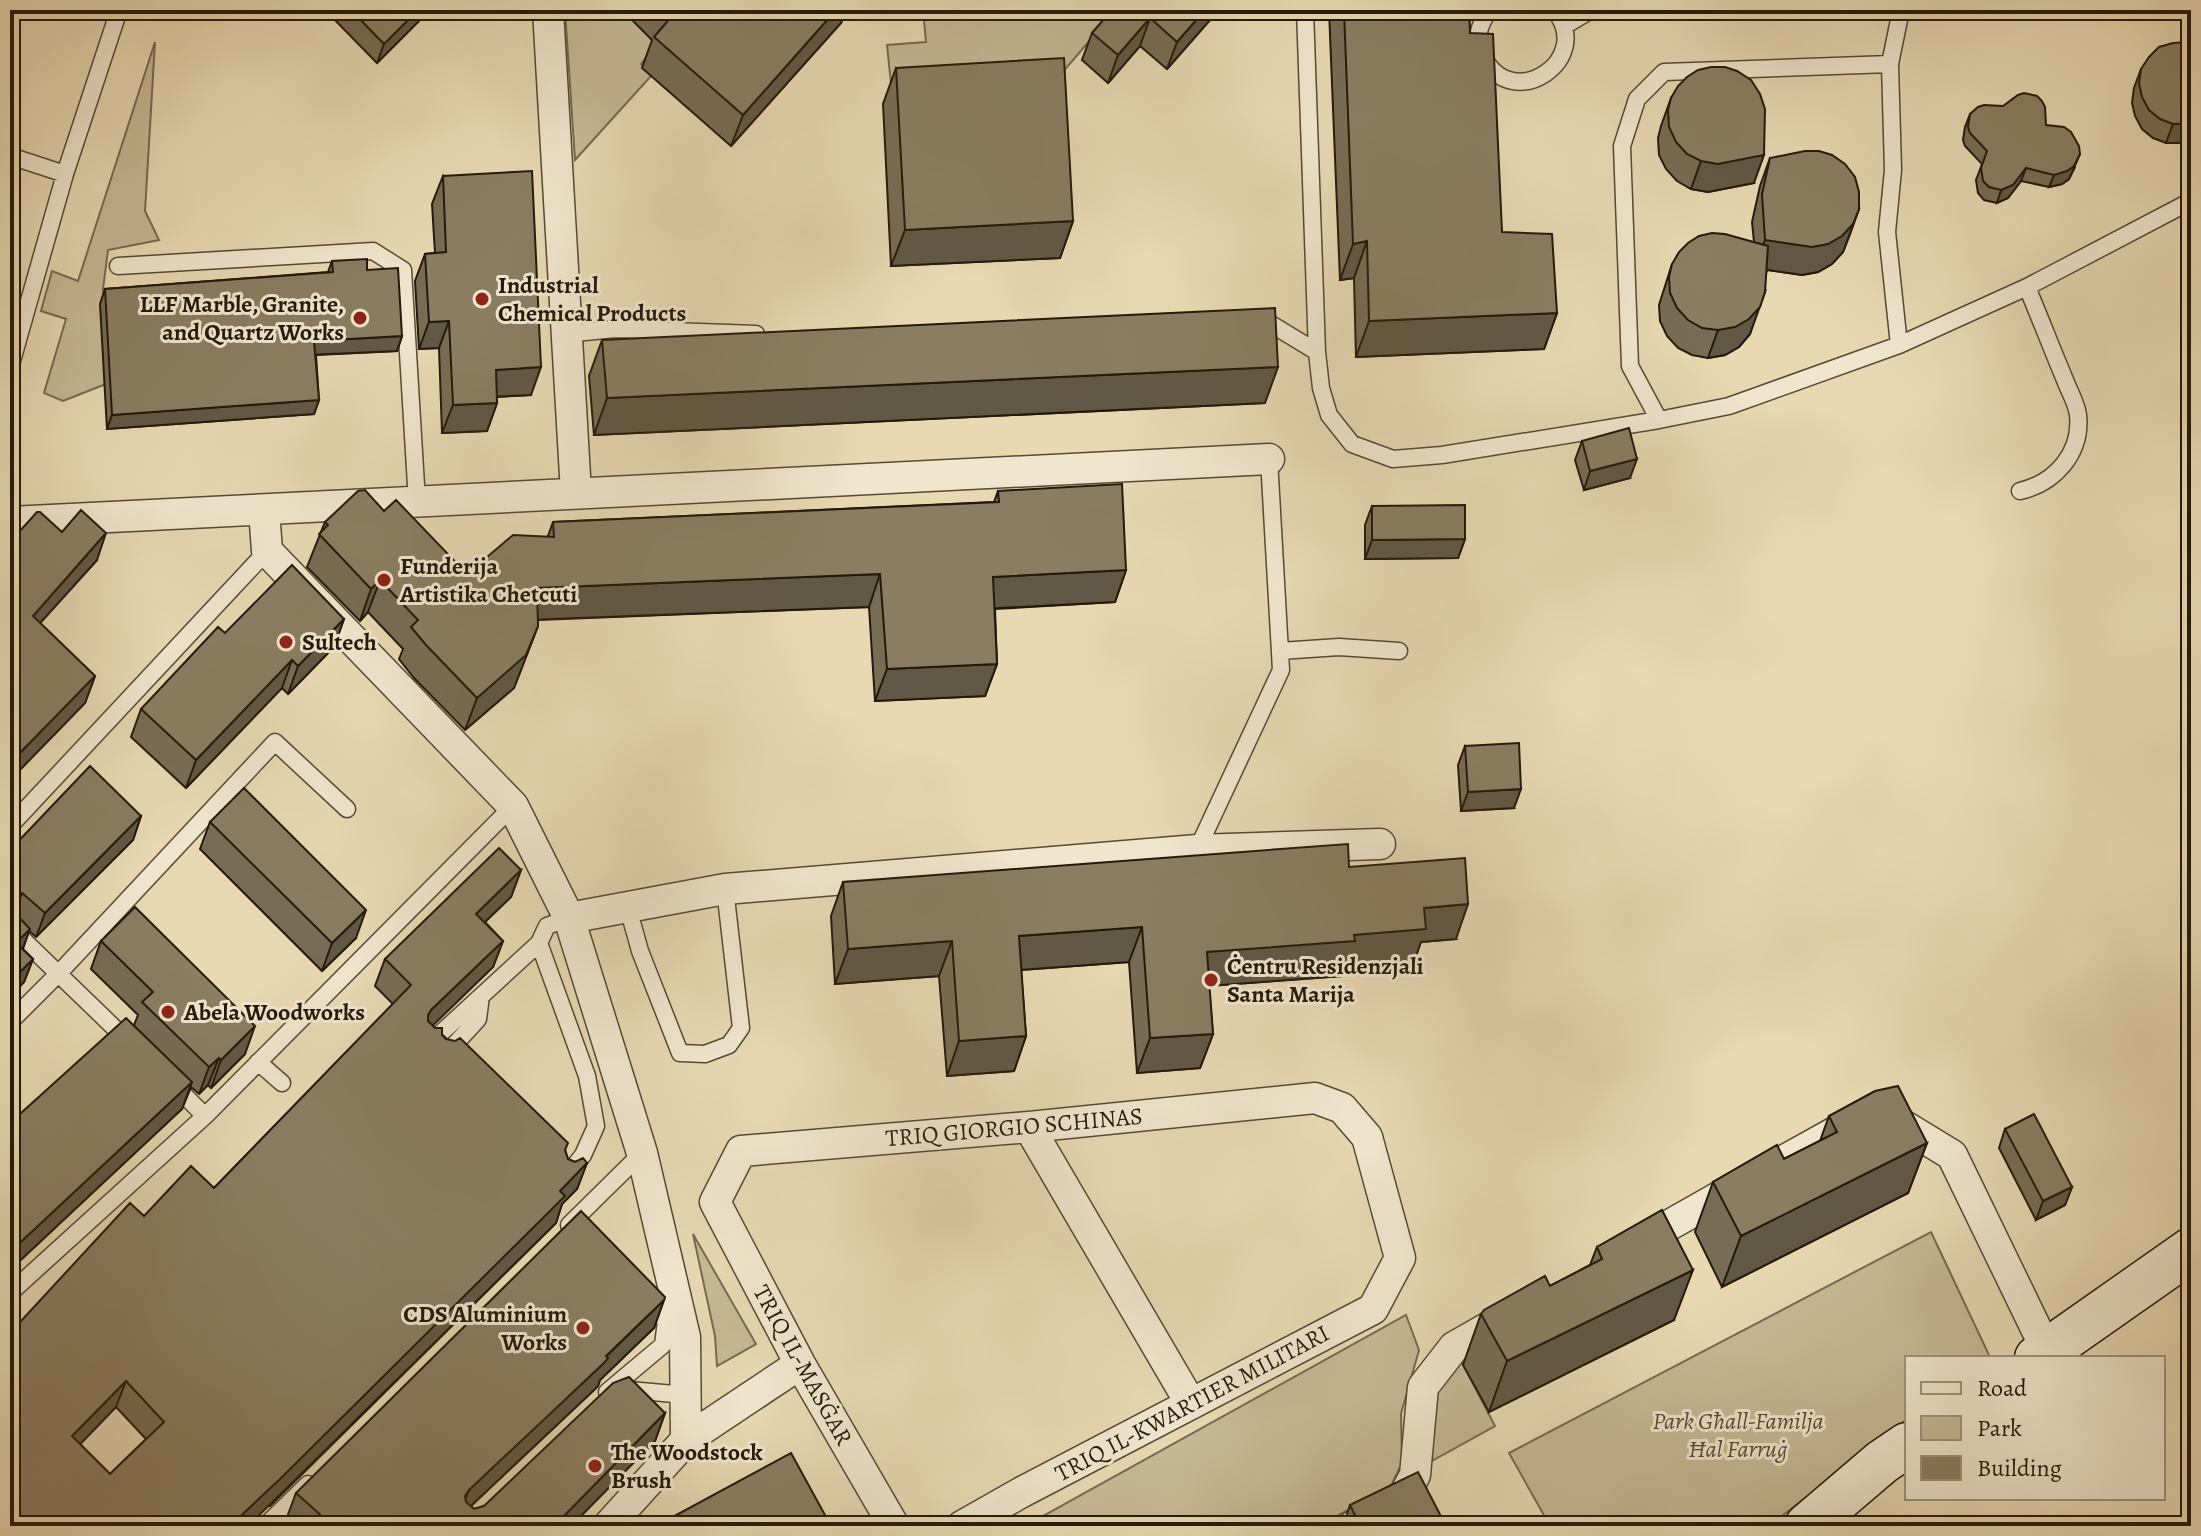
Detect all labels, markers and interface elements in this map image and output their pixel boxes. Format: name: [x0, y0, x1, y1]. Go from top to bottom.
place label: Industrial Chemical Products: [498, 269, 686, 329]
place label: LLF Marble, Granite, and Quartz Works: [140, 288, 344, 348]
marker: Industrial Chemical Products: [473, 290, 491, 308]
marker: LLF Marble, Granite, and Quartz Works: [351, 309, 369, 327]
place label: Funderija Artistika Chetcuti: [399, 550, 577, 610]
marker: Funderija Artistika Chetcuti: [375, 571, 393, 589]
place label: Sultech: [302, 626, 377, 658]
marker: Sultech: [277, 633, 295, 651]
place label: Ċentru Residenzjali Santa Marija: [1227, 950, 1424, 1010]
marker: Ċentru Residenzjali Santa Marija: [1202, 971, 1220, 989]
place label: Abela Woodworks: [183, 996, 365, 1028]
marker: Abela Woodworks: [159, 1003, 177, 1021]
street label: TRIQ GIORGIO SCHINAS: [884, 1100, 1144, 1154]
street label: TRIQ IL-MASĠAR: [746, 1279, 861, 1451]
place label: CDS Aluminium Works: [403, 1298, 567, 1358]
street label: TRIQ IL-KWARTIER MILITARI: [1049, 1317, 1335, 1489]
marker: CDS Aluminium Works: [574, 1319, 592, 1337]
legend: [1905, 1356, 2165, 1500]
text: Road: [1977, 1372, 2027, 1404]
park label: Park Għall-Familja Ħal Farruġ: [1652, 1405, 1824, 1465]
text: Park: [1977, 1412, 2022, 1444]
place label: The Woodstock Brush: [611, 1436, 763, 1496]
text: Building: [1977, 1452, 2062, 1484]
marker: The Woodstock Brush: [586, 1457, 604, 1475]

